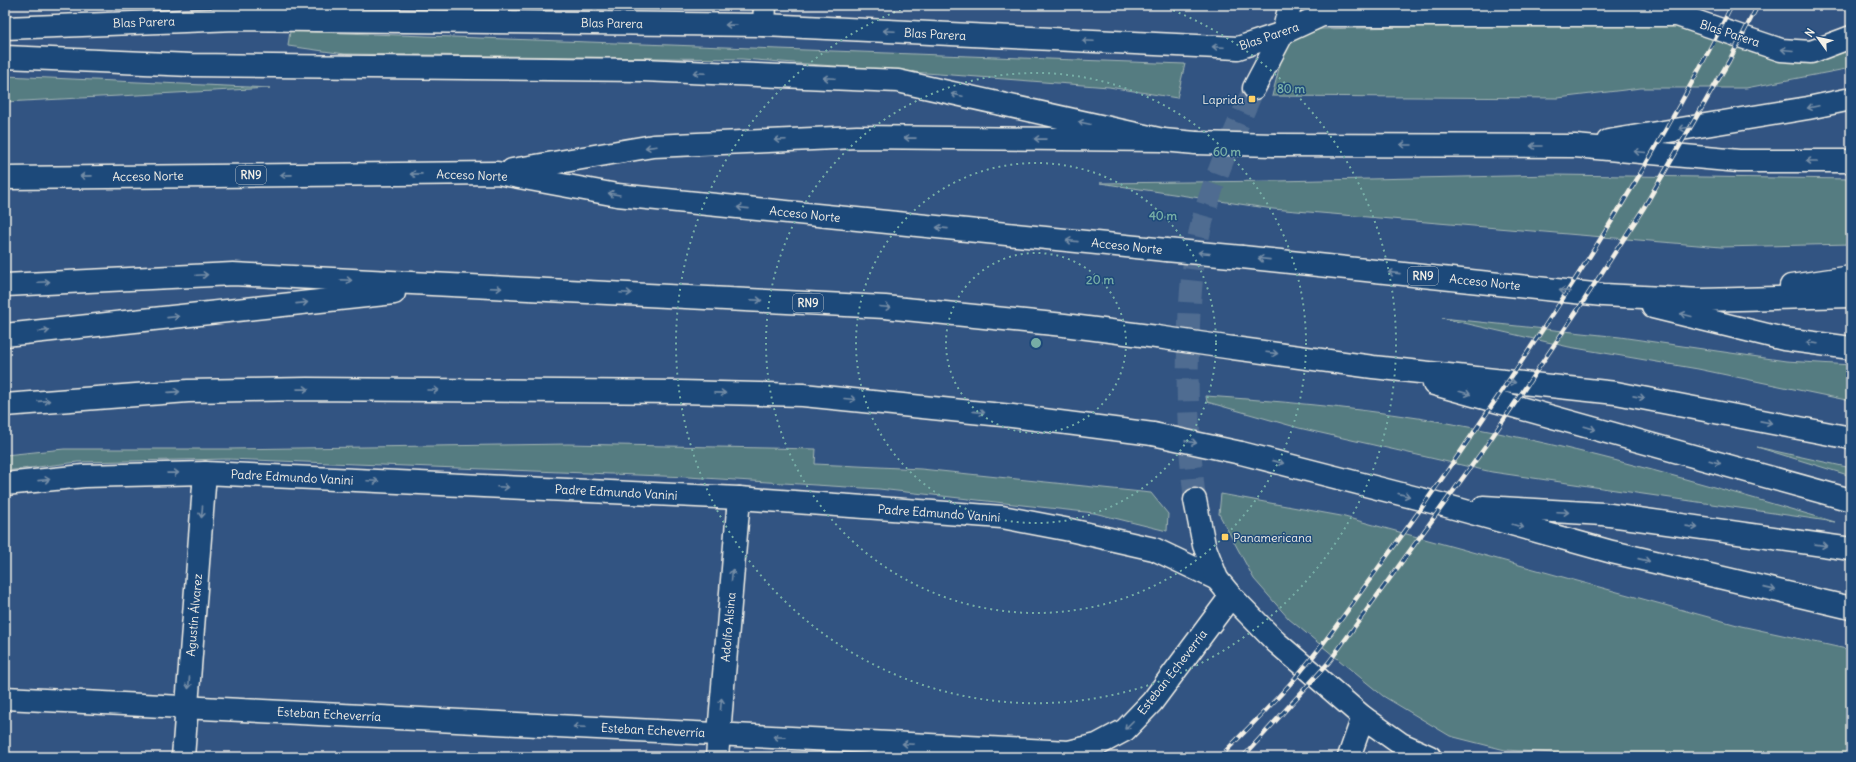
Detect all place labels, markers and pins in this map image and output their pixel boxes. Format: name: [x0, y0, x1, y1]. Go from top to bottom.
place label: Laprida: [1202, 92, 1244, 107]
marker: Laprida: [1247, 94, 1257, 104]
centre of rings: [1029, 336, 1043, 350]
place label: Panamericana: [1233, 530, 1312, 545]
marker: Panamericana: [1220, 532, 1230, 542]

